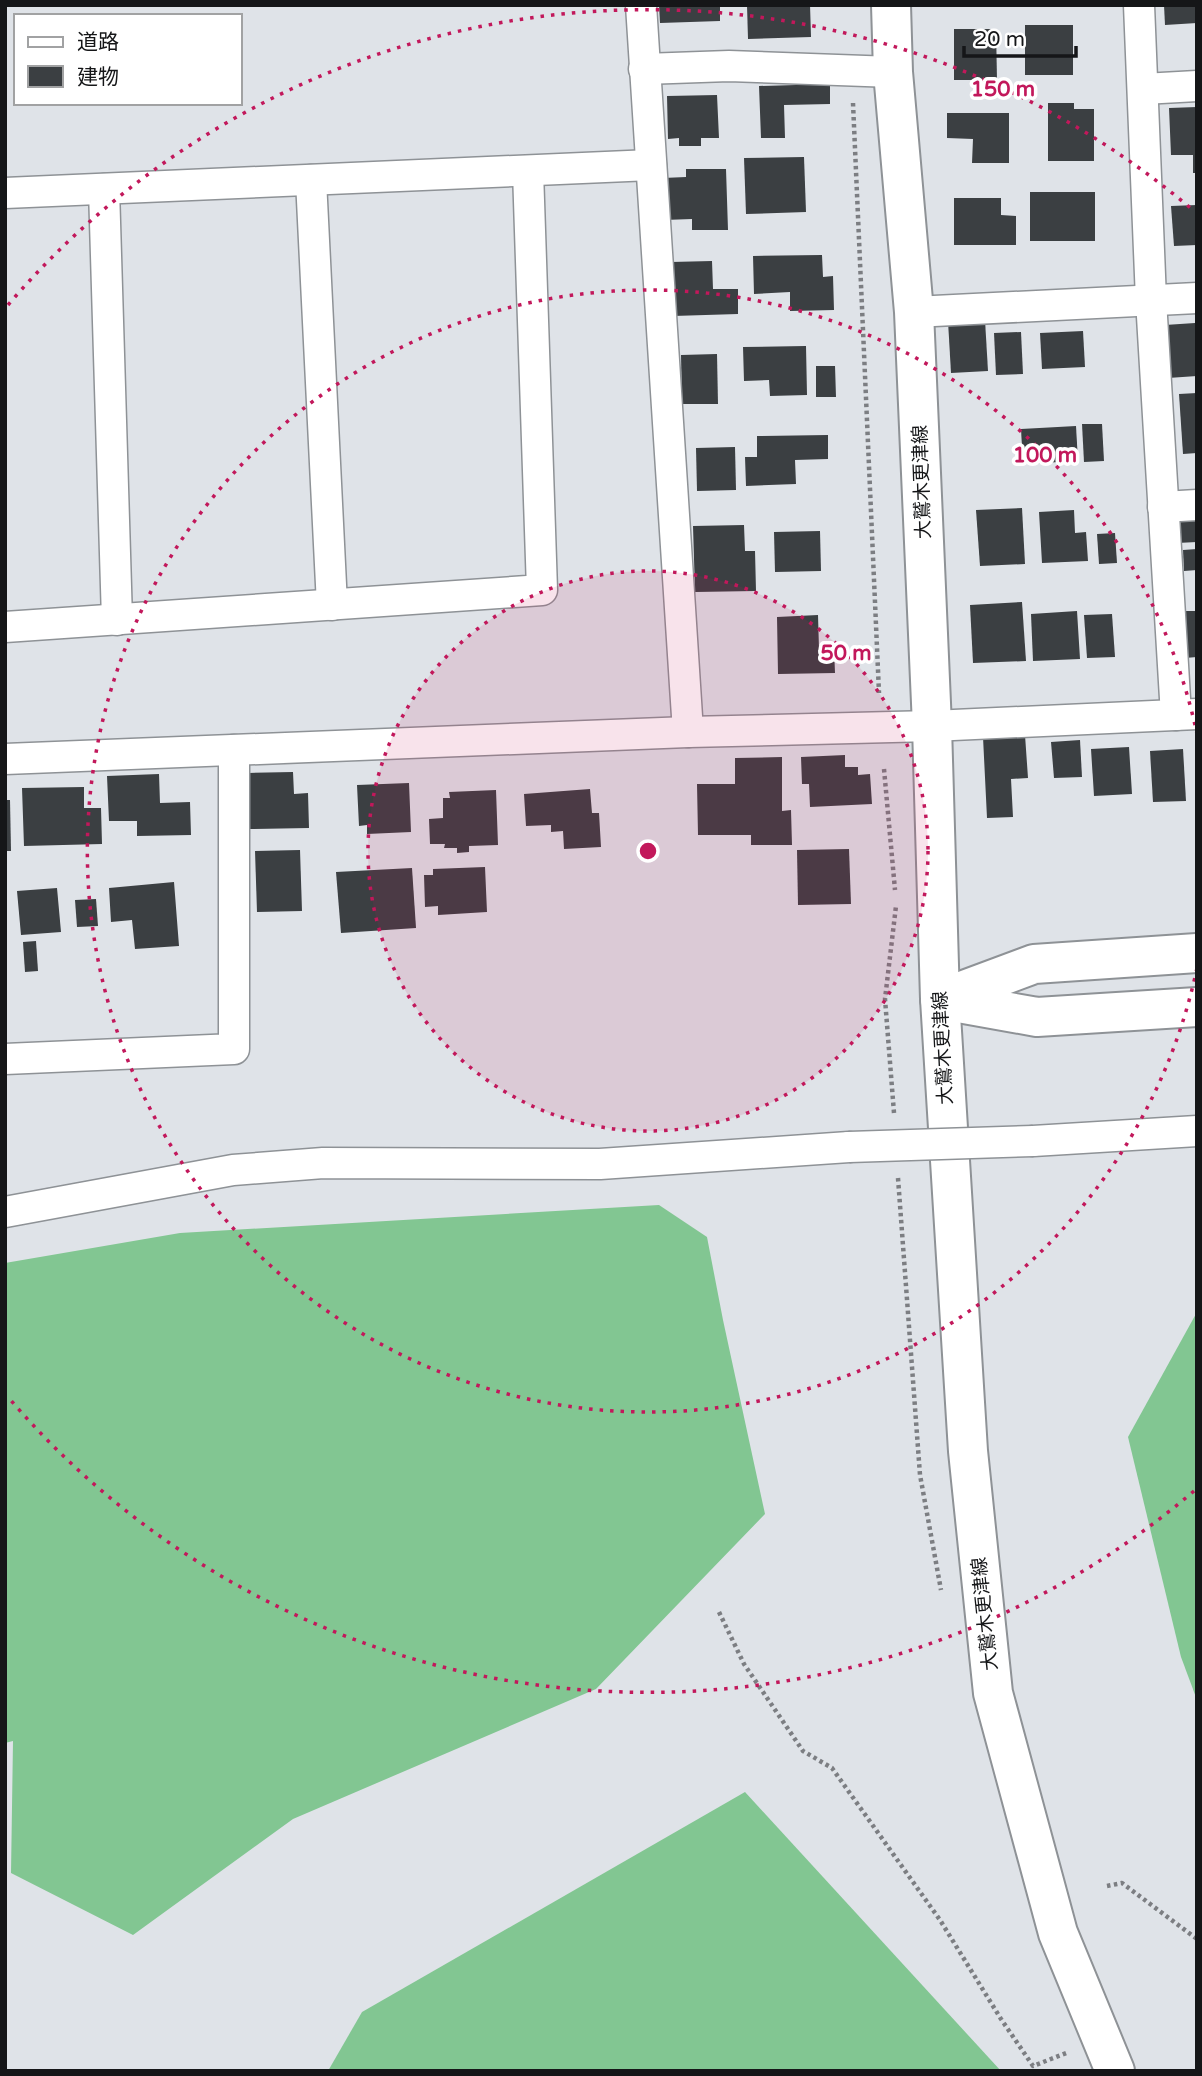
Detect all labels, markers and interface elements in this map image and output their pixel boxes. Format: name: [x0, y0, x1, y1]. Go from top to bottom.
legend: [14, 14, 242, 105]
scale bar: [964, 14, 1076, 58]
text: 20 m: [974, 27, 1025, 52]
text: 道路: [77, 30, 119, 55]
text: 建物: [77, 65, 119, 90]
text: 150 m: [971, 77, 1035, 102]
street label: 大鷲木更津線: [909, 425, 935, 539]
text: 100 m: [1013, 443, 1077, 468]
text: 50 m: [820, 641, 872, 666]
centre of rings: [636, 839, 660, 863]
street label: 大鷲木更津線: [929, 990, 957, 1106]
street label: 大鷲木更津線: [968, 1556, 1002, 1672]

